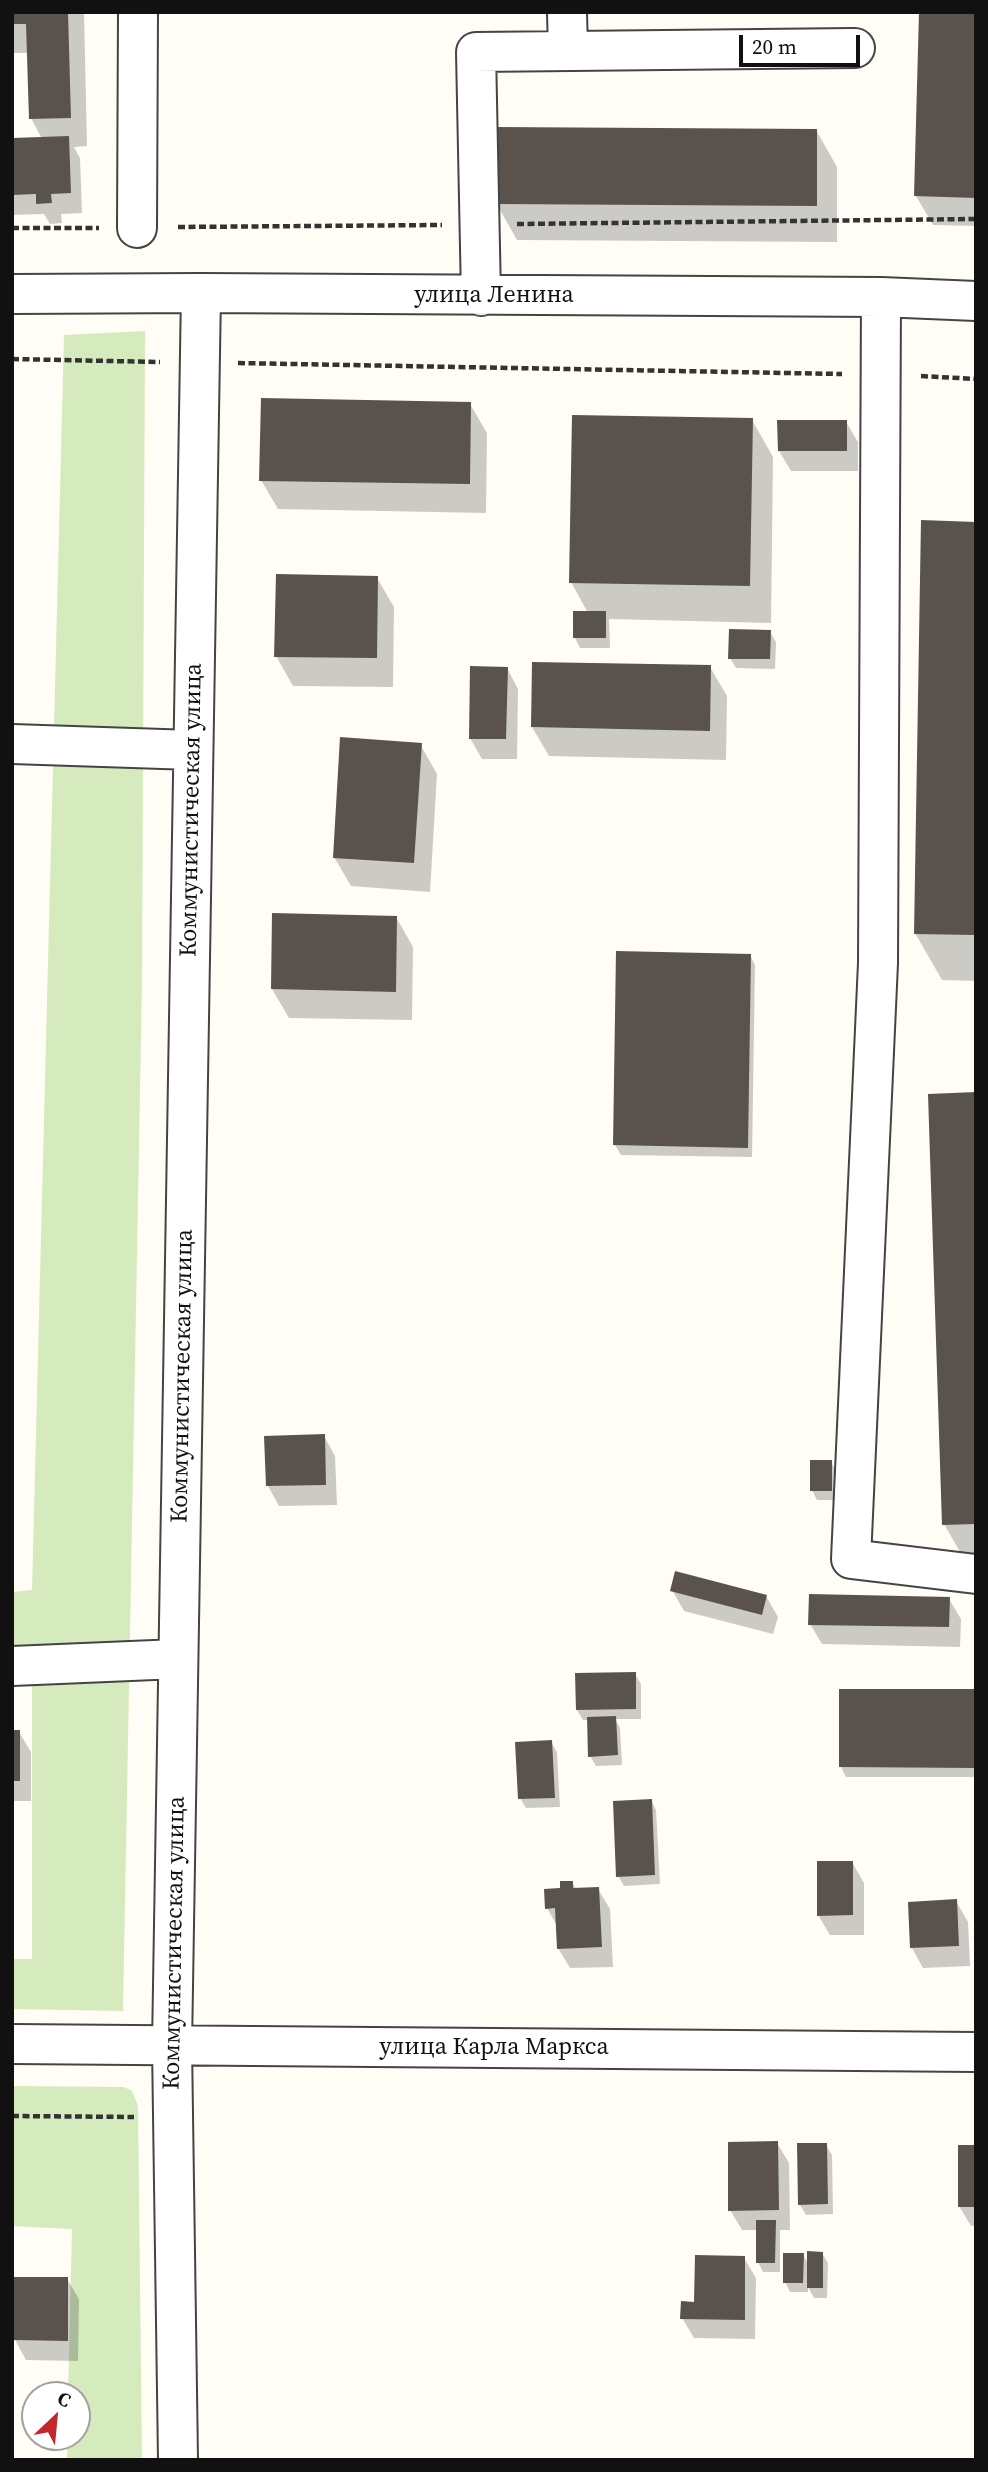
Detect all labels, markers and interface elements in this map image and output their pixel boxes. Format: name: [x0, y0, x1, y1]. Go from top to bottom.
scale bar: [743, 21, 864, 65]
text: 20 m: [752, 32, 797, 61]
street label: улица Ленина: [414, 282, 574, 310]
street label: Коммунистическая улица: [175, 663, 209, 957]
street label: Коммунистическая улица: [166, 1229, 200, 1523]
street label: Коммунистическая улица: [158, 1796, 192, 2090]
street label: улица Карла Маркса: [379, 2034, 609, 2062]
north arrow: [21, 2381, 91, 2451]
text: С: [53, 2385, 75, 2413]

